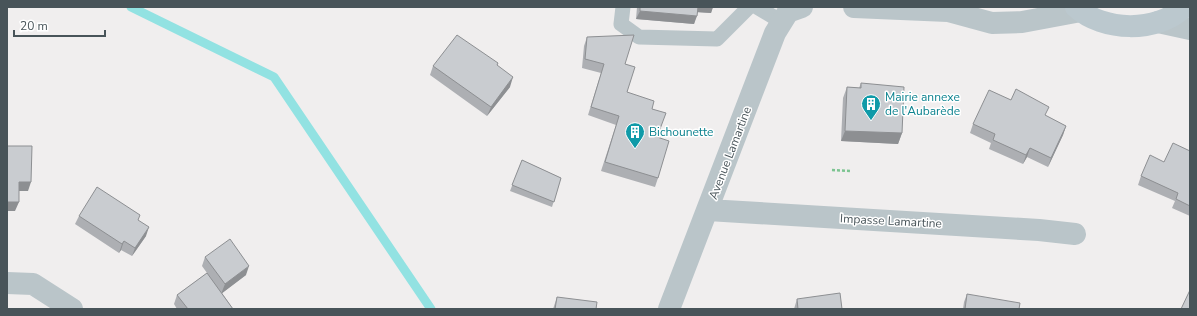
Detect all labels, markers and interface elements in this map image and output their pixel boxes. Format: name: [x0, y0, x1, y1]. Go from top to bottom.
scale bar: [14, 12, 105, 38]
text: 20 m: [20, 18, 48, 34]
place label: Mairie annexe de l'Aubarède: [885, 89, 960, 119]
building icon: Mairie annexe de l'Aubarède: [860, 93, 882, 121]
street label: Avenue Lamartine: [705, 104, 755, 202]
building icon: Bichounette: [624, 121, 646, 149]
place label: Bichounette: [649, 124, 713, 140]
street label: Impasse Lamartine: [840, 210, 942, 232]

